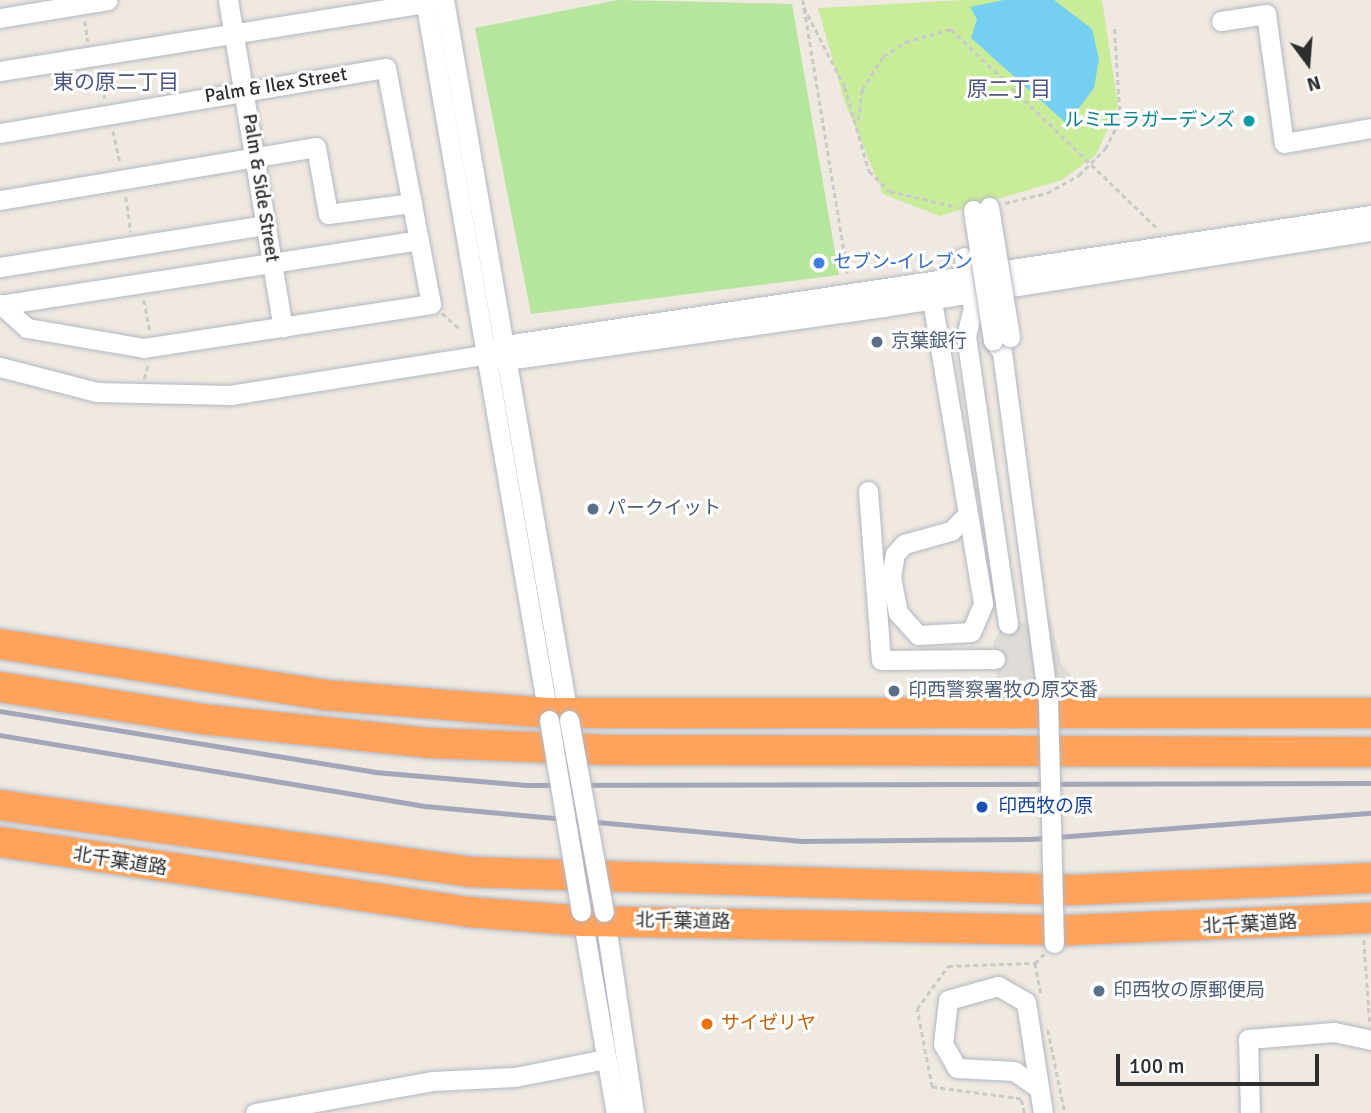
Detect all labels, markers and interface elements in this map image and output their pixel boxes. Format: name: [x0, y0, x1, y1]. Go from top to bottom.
north arrow: [1273, 28, 1343, 98]
street label: Palm & Ilex Street: [203, 63, 349, 109]
district label: 東の原二丁目: [53, 69, 179, 95]
text: N: [1304, 70, 1323, 97]
district label: 原二丁目: [967, 76, 1051, 102]
place label: ルミエラガーデンズ: [1064, 110, 1235, 132]
street label: Palm & Side Street: [237, 112, 283, 264]
marker: ルミエラガーデンズ: [1241, 113, 1257, 129]
place label: セブン-イレブン: [833, 252, 973, 274]
marker: セブン-イレブン: [811, 255, 827, 271]
place label: 京葉銀行: [891, 331, 967, 353]
marker: 京葉銀行: [869, 334, 885, 350]
place label: パークイット: [607, 498, 721, 520]
marker: パークイット: [585, 501, 601, 517]
place label: 印西警察署牧の原交番: [908, 680, 1098, 702]
marker: 印西警察署牧の原交番: [886, 683, 902, 699]
place label: 印西牧の原: [998, 796, 1093, 818]
marker: 印西牧の原: [972, 797, 992, 817]
street label: 北千葉道路: [71, 843, 169, 881]
street label: 北千葉道路: [635, 910, 731, 934]
street label: 北千葉道路: [1202, 911, 1298, 939]
place label: 印西牧の原郵便局: [1113, 980, 1265, 1002]
marker: 印西牧の原郵便局: [1091, 983, 1107, 999]
place label: サイゼリヤ: [721, 1013, 816, 1035]
marker: サイゼリヤ: [699, 1016, 715, 1032]
scale bar: [1119, 1040, 1322, 1084]
text: 100 m: [1129, 1053, 1184, 1079]

